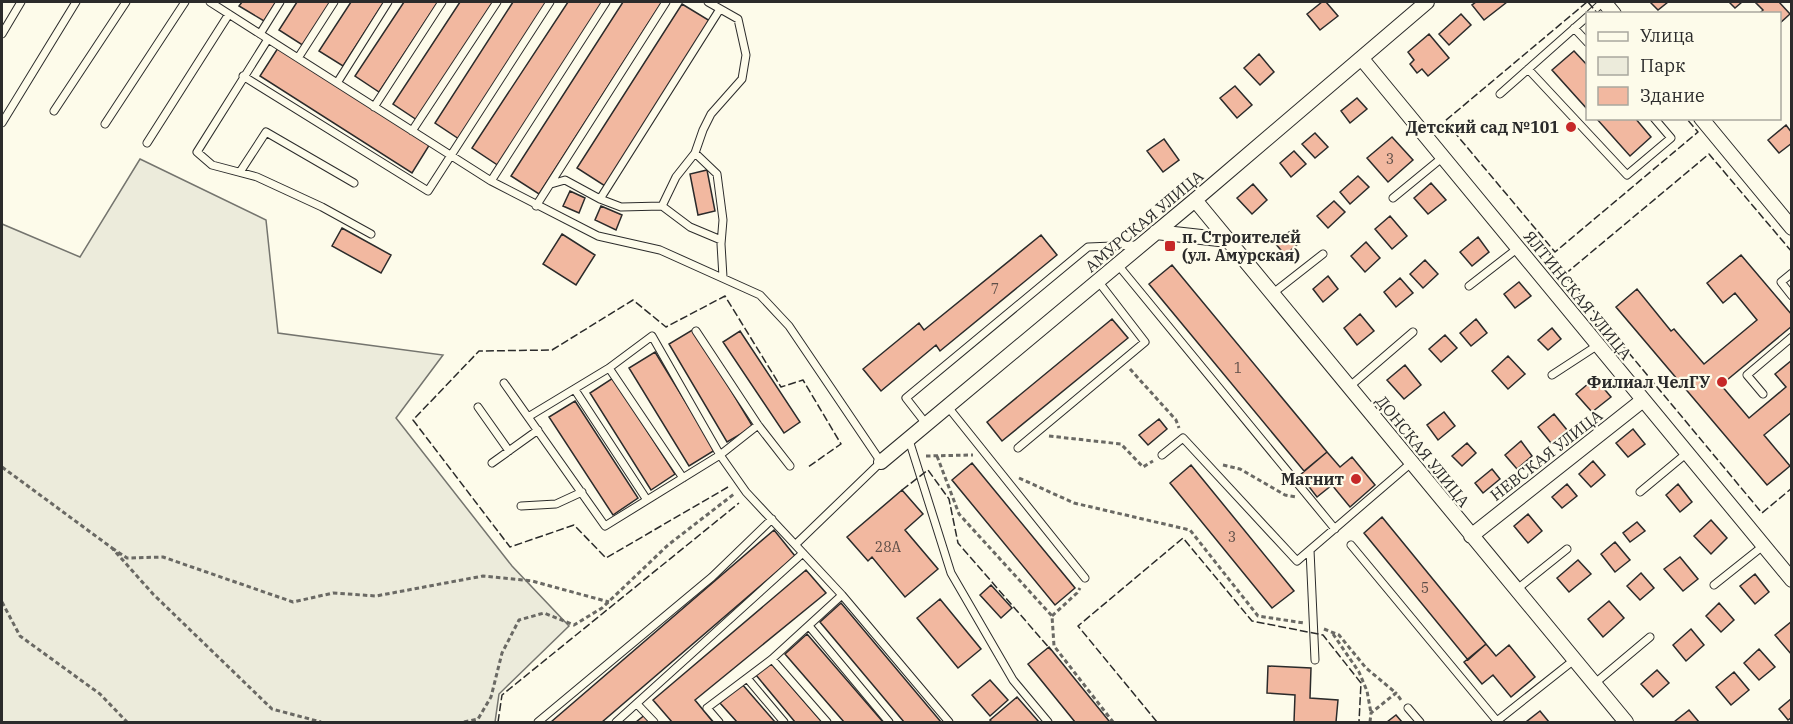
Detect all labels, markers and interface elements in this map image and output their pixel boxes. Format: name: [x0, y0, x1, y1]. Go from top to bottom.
legend: [1586, 12, 1781, 120]
text: Улица: [1640, 24, 1695, 47]
text: Парк: [1640, 54, 1686, 77]
text: Здание: [1640, 84, 1705, 107]
place label: Детский сад №101: [1406, 117, 1559, 137]
marker: Детский сад №101: [1564, 120, 1578, 134]
house number: 3: [1386, 150, 1394, 168]
street label: АМУРСКАЯ УЛИЦА: [1081, 166, 1207, 276]
street label: ЯЛТИНСКАЯ УЛИЦА: [1520, 226, 1636, 364]
place label: п. Строителей (ул. Амурская): [1182, 227, 1301, 265]
marker: п. Строителей (ул. Амурская): [1163, 239, 1177, 253]
house number: 7: [991, 280, 999, 298]
house number: 1: [1234, 359, 1242, 377]
place label: Филиал ЧелГУ: [1587, 372, 1711, 392]
marker: Филиал ЧелГУ: [1715, 375, 1729, 389]
street label: ДОНСКАЯ УЛИЦА: [1372, 391, 1474, 511]
street label: НЕВСКАЯ УЛИЦА: [1486, 405, 1606, 505]
place label: Магнит: [1281, 469, 1344, 489]
marker: Магнит: [1349, 472, 1363, 486]
house number: 3: [1228, 528, 1236, 546]
house number: 28А: [875, 538, 902, 556]
house number: 5: [1421, 579, 1429, 597]

